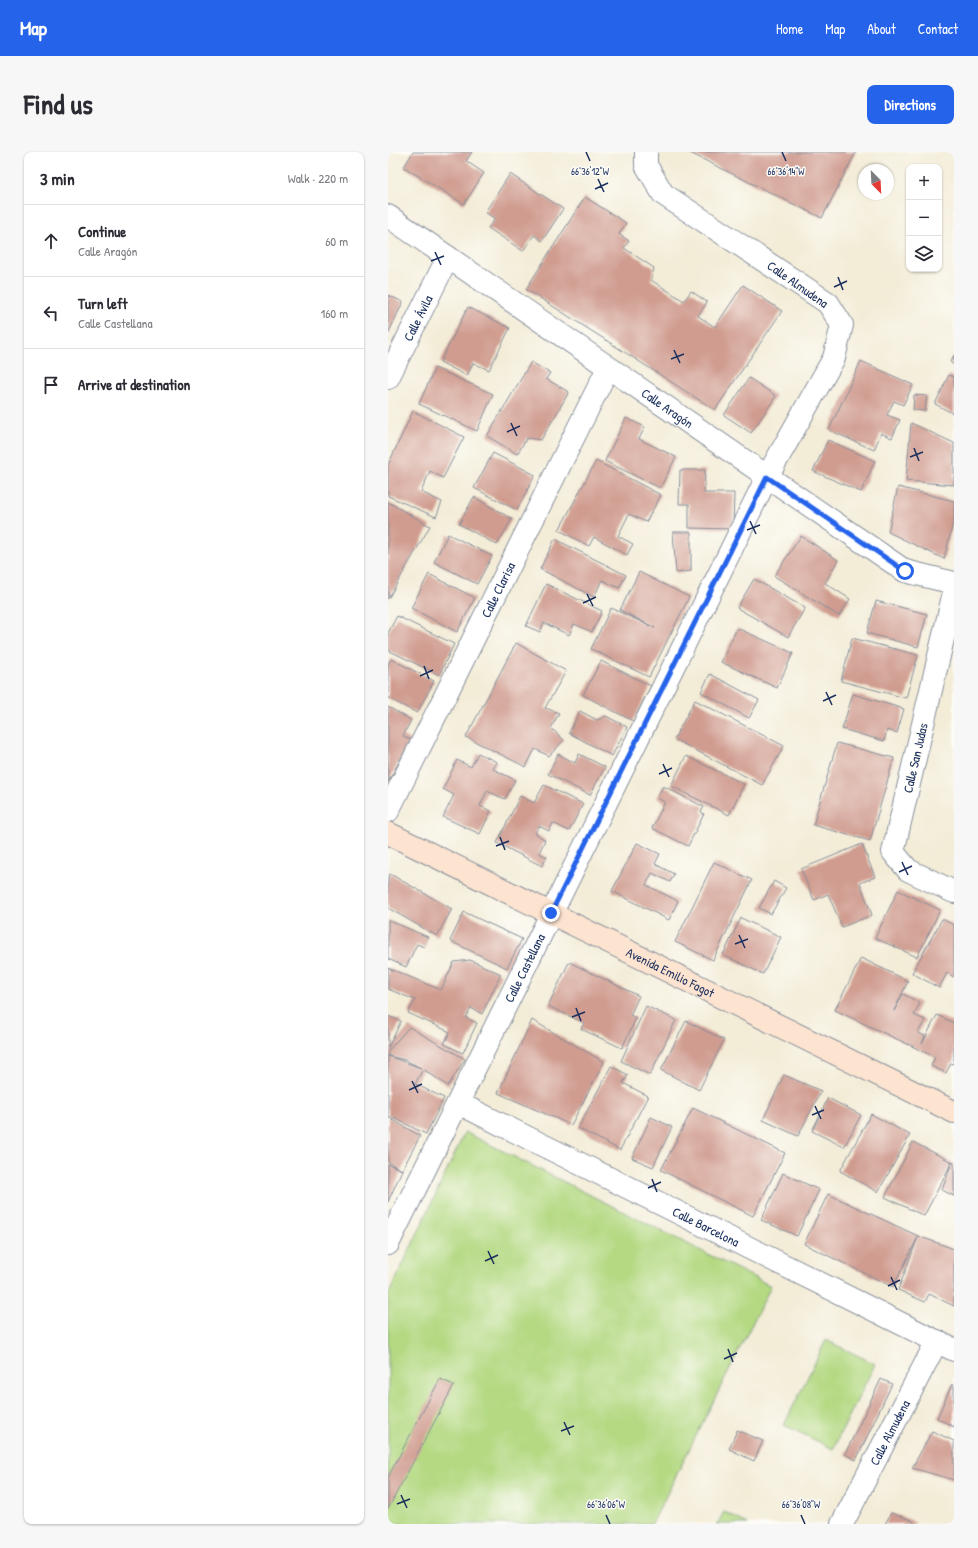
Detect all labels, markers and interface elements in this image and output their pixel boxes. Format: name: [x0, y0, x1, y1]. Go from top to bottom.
text: Map: [20, 15, 47, 41]
text: Home: [776, 19, 803, 38]
text: Map: [825, 19, 845, 38]
text: About: [867, 19, 896, 38]
text: Contact: [918, 19, 958, 38]
text: Find us: [24, 85, 93, 123]
button: Directions: [867, 85, 954, 124]
north arrow: [858, 164, 894, 200]
map controls: [906, 164, 942, 272]
button: +: [906, 164, 942, 200]
text: 66°36'12"W: [571, 165, 610, 178]
text: 66°36'14"W: [768, 165, 805, 178]
text: 3 min: [40, 167, 75, 190]
text: Walk · 220 m: [288, 169, 348, 187]
button: −: [906, 200, 942, 236]
text: Continue: [78, 221, 126, 242]
icon: ahead: [40, 230, 62, 252]
text: 60 m: [325, 232, 348, 250]
button: layers: [906, 236, 942, 272]
text: Calle Aragón: [78, 242, 137, 260]
street label: Calle Almudena: [764, 256, 832, 312]
street label: Calle Ávila: [399, 292, 437, 344]
text: Turn left: [78, 293, 128, 314]
icon: left: [40, 302, 62, 324]
text: 160 m: [320, 304, 348, 322]
text: Calle Castellana: [78, 314, 153, 332]
icon: arrive: [40, 374, 62, 396]
text: Arrive at destination: [78, 374, 190, 395]
street label: Calle Aragón: [638, 384, 697, 432]
street label: Calle Clarisa: [477, 559, 519, 621]
route start: [896, 562, 914, 580]
street label: Calle San Judas: [898, 721, 932, 795]
route end: [542, 904, 560, 922]
street label: Calle Castellana: [500, 930, 549, 1005]
street label: Avenida Emilio Fagot: [623, 943, 718, 1002]
street label: Calle Barcelona: [669, 1202, 743, 1251]
street label: Calle Almudena: [865, 1397, 914, 1468]
text: 66°36'06"W: [587, 1498, 626, 1511]
text: 66°36'08"W: [782, 1498, 821, 1511]

